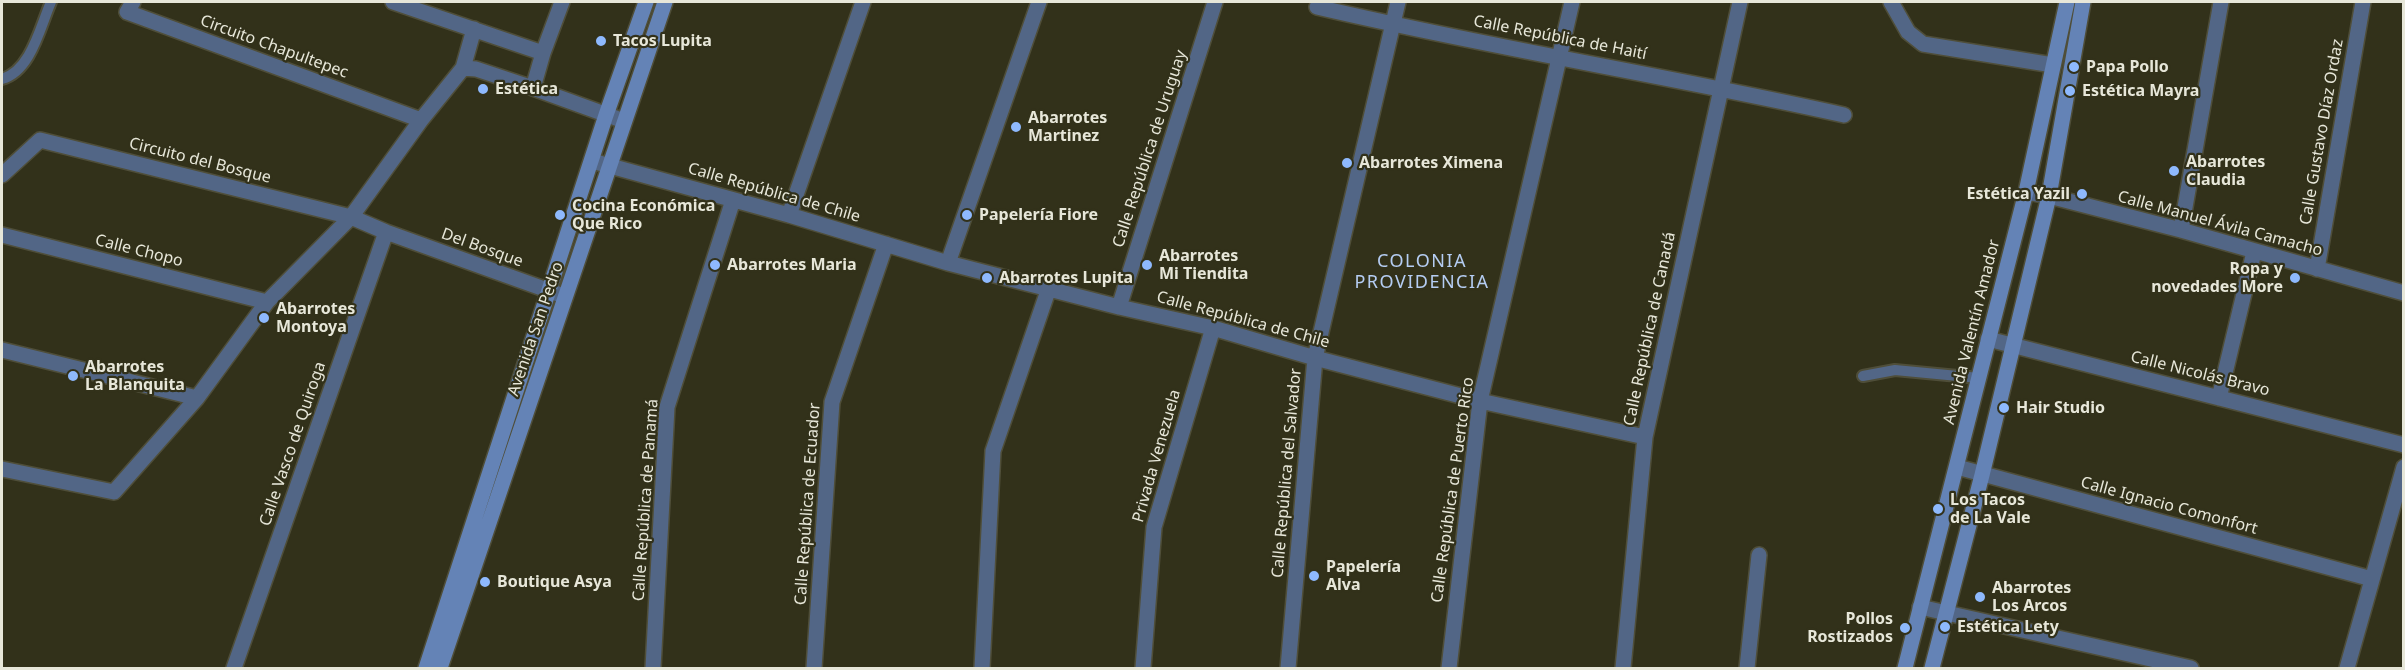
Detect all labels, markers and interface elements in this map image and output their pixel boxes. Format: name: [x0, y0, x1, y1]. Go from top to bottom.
street label: Circuito Chapultepec: [197, 11, 351, 83]
street label: Calle República de Haití: [1472, 12, 1648, 64]
place label: Tacos Lupita: [613, 31, 712, 51]
marker: Tacos Lupita: [594, 34, 608, 48]
street label: Calle Gustavo Díaz Ordaz: [2296, 38, 2348, 226]
street label: Calle República de Uruguay: [1109, 48, 1191, 250]
place label: Papa Pollo: [2086, 57, 2169, 77]
marker: Papa Pollo: [2067, 60, 2081, 74]
place label: Estética: [495, 79, 558, 99]
place label: Estética Mayra: [2082, 81, 2199, 101]
marker: Estética: [476, 82, 490, 96]
marker: Estética Mayra: [2063, 84, 2077, 98]
place label: Abarrotes Martinez: [1028, 108, 1107, 146]
marker: Abarrotes Martinez: [1009, 120, 1023, 134]
street label: Circuito del Bosque: [127, 134, 273, 188]
place label: Abarrotes Claudia: [2186, 152, 2265, 190]
place label: Abarrotes Ximena: [1359, 153, 1503, 173]
marker: Abarrotes Ximena: [1340, 156, 1354, 170]
street label: Calle República de Chile: [686, 159, 862, 227]
marker: Abarrotes Claudia: [2167, 164, 2181, 178]
place label: Estética Yazil: [1967, 184, 2070, 204]
marker: Estética Yazil: [2075, 187, 2089, 201]
street label: Calle Manuel Ávila Camacho: [2116, 187, 2324, 261]
place label: Cocina Económica Que Rico: [572, 196, 715, 234]
place label: Papelería Fiore: [979, 205, 1098, 225]
marker: Cocina Económica Que Rico: [553, 208, 567, 222]
marker: Papelería Fiore: [960, 208, 974, 222]
street label: Del Bosque: [439, 224, 525, 272]
street label: Calle República de Canadá: [1620, 230, 1680, 428]
street label: Calle Chopo: [93, 231, 185, 271]
street label: Avenida Valentín Amador: [1940, 238, 2004, 426]
place label: Abarrotes Mi Tiendita: [1159, 246, 1248, 284]
district label: COLONIA PROVIDENCIA: [1354, 251, 1490, 294]
place label: Abarrotes Maria: [727, 255, 857, 275]
marker: Abarrotes Maria: [708, 258, 722, 272]
marker: Abarrotes Mi Tiendita: [1140, 258, 1154, 272]
street label: Avenida San Pedro: [504, 259, 568, 399]
place label: Ropa y novedades More: [2151, 259, 2283, 297]
place label: Abarrotes Lupita: [999, 268, 1133, 288]
marker: Abarrotes Lupita: [980, 271, 994, 285]
marker: Ropa y novedades More: [2288, 271, 2302, 285]
street label: Calle República de Chile: [1154, 288, 1332, 352]
place label: Abarrotes Montoya: [276, 299, 355, 337]
marker: Abarrotes Montoya: [257, 311, 271, 325]
street label: Calle Nicolás Bravo: [2129, 347, 2271, 401]
place label: Abarrotes La Blanquita: [85, 357, 185, 395]
street label: Calle Vasco de Quiroga: [256, 359, 330, 529]
street label: Calle República del Salvador: [1268, 367, 1306, 579]
marker: Abarrotes La Blanquita: [66, 369, 80, 383]
street label: Calle República de Puerto Rico: [1428, 376, 1478, 604]
street label: Privada Venezuela: [1129, 387, 1185, 525]
street label: Calle República de Panamá: [629, 398, 663, 602]
place label: Hair Studio: [2016, 398, 2105, 418]
marker: Hair Studio: [1997, 401, 2011, 415]
street label: Calle República de Ecuador: [791, 402, 825, 606]
street label: Calle Ignacio Comonfort: [2079, 473, 2259, 539]
place label: Los Tacos de La Vale: [1950, 490, 2030, 528]
marker: Los Tacos de La Vale: [1931, 502, 1945, 516]
place label: Papelería Alva: [1326, 557, 1401, 595]
marker: Papelería Alva: [1307, 569, 1321, 583]
place label: Boutique Asya: [497, 572, 612, 592]
marker: Boutique Asya: [478, 575, 492, 589]
place label: Abarrotes Los Arcos: [1992, 578, 2071, 616]
marker: Abarrotes Los Arcos: [1973, 590, 1987, 604]
place label: Pollos Rostizados: [1807, 609, 1893, 647]
place label: Estética Lety: [1957, 617, 2059, 637]
marker: Estética Lety: [1938, 620, 1952, 634]
marker: Pollos Rostizados: [1898, 621, 1912, 635]

